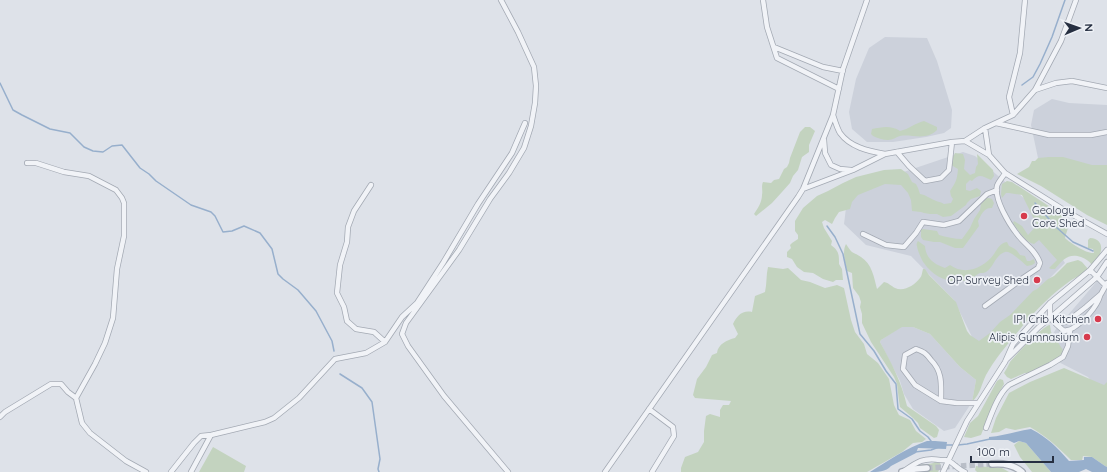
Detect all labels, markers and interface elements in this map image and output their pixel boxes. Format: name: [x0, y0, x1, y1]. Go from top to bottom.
north arrow: [1059, 8, 1099, 48]
text: N: [1082, 23, 1096, 32]
place label: Geology Core Shed: [1032, 203, 1084, 230]
marker: Geology Core Shed: [1019, 211, 1029, 221]
place label: OP Survey Shed: [947, 273, 1029, 287]
marker: OP Survey Shed: [1032, 275, 1042, 285]
place label: IPI Crib Kitchen: [1014, 312, 1090, 326]
marker: IPI Crib Kitchen: [1093, 314, 1103, 324]
place label: Alipis Gymnasium: [989, 330, 1079, 344]
marker: Alipis Gymnasium: [1082, 332, 1092, 342]
scale bar: [971, 438, 1053, 464]
text: 100 m: [977, 444, 1010, 459]

